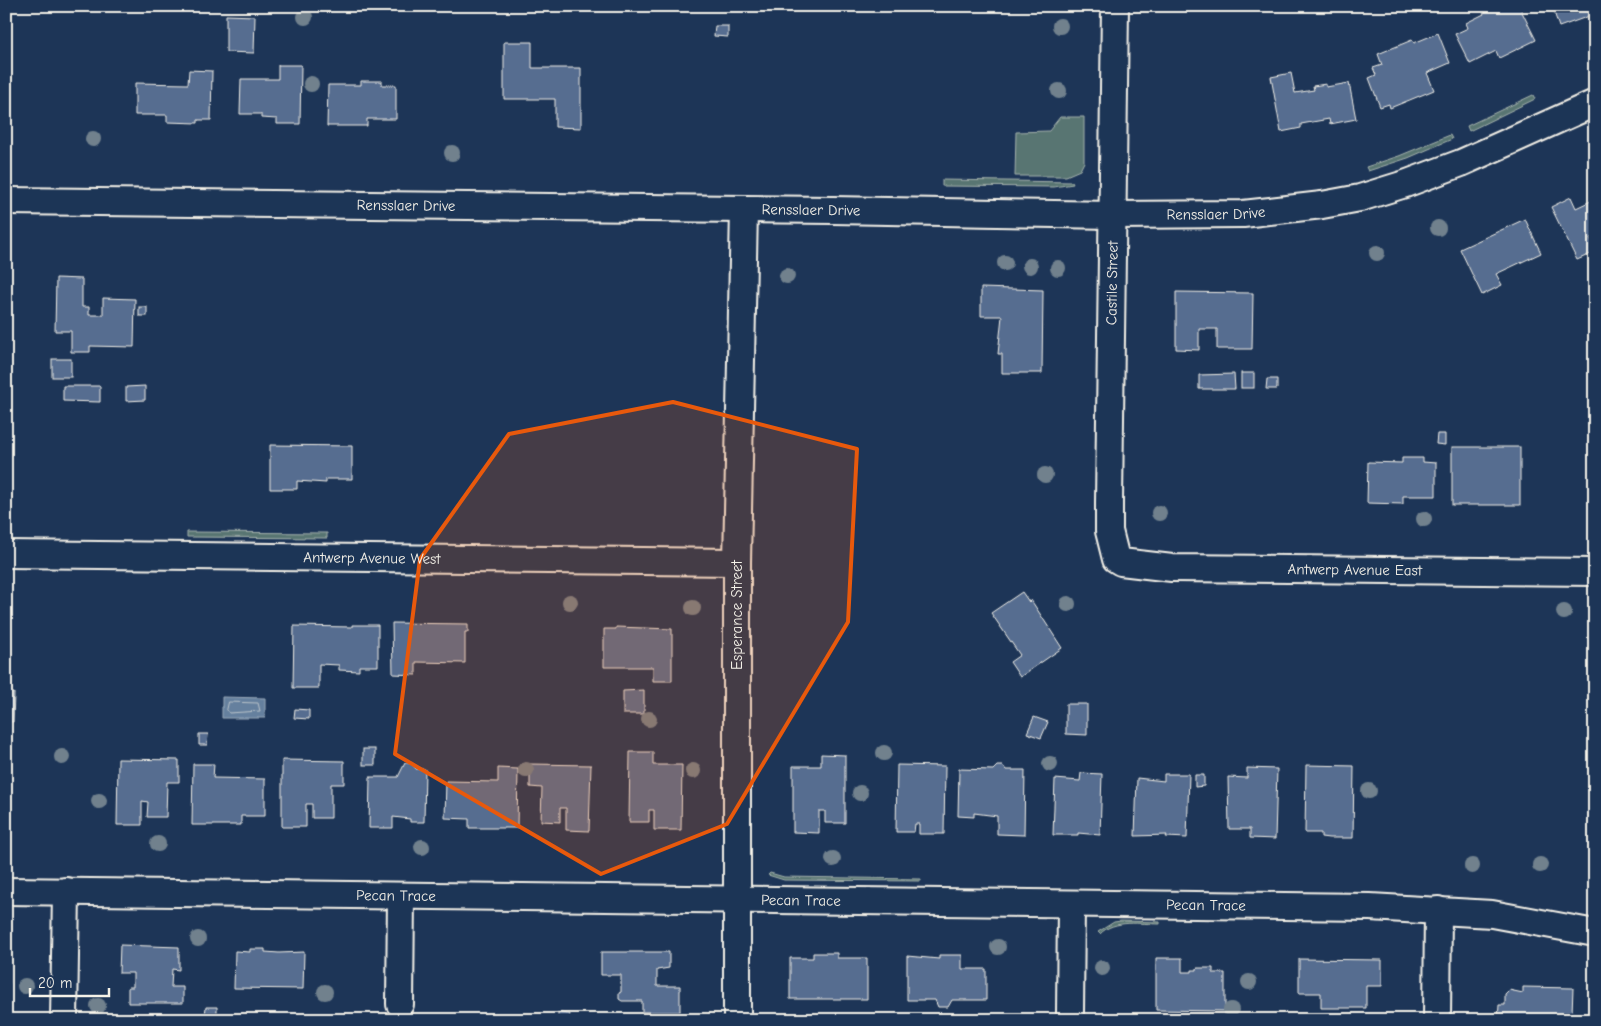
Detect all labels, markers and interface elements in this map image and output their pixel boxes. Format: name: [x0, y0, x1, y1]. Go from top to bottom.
street label: Rensslaer Drive: [356, 196, 456, 215]
street label: Rensslaer Drive: [761, 200, 861, 219]
street label: Rensslaer Drive: [1166, 202, 1267, 224]
street label: Castile Street: [1102, 240, 1122, 325]
street label: Antwerp Avenue West: [303, 548, 441, 568]
street label: Esperance Street: [728, 559, 746, 670]
street label: Antwerp Avenue East: [1288, 560, 1423, 579]
street label: Pecan Trace: [356, 886, 436, 905]
street label: Pecan Trace: [761, 891, 841, 910]
street label: Pecan Trace: [1166, 896, 1246, 915]
scale bar: [30, 966, 109, 998]
text: 20 m: [38, 974, 72, 992]

